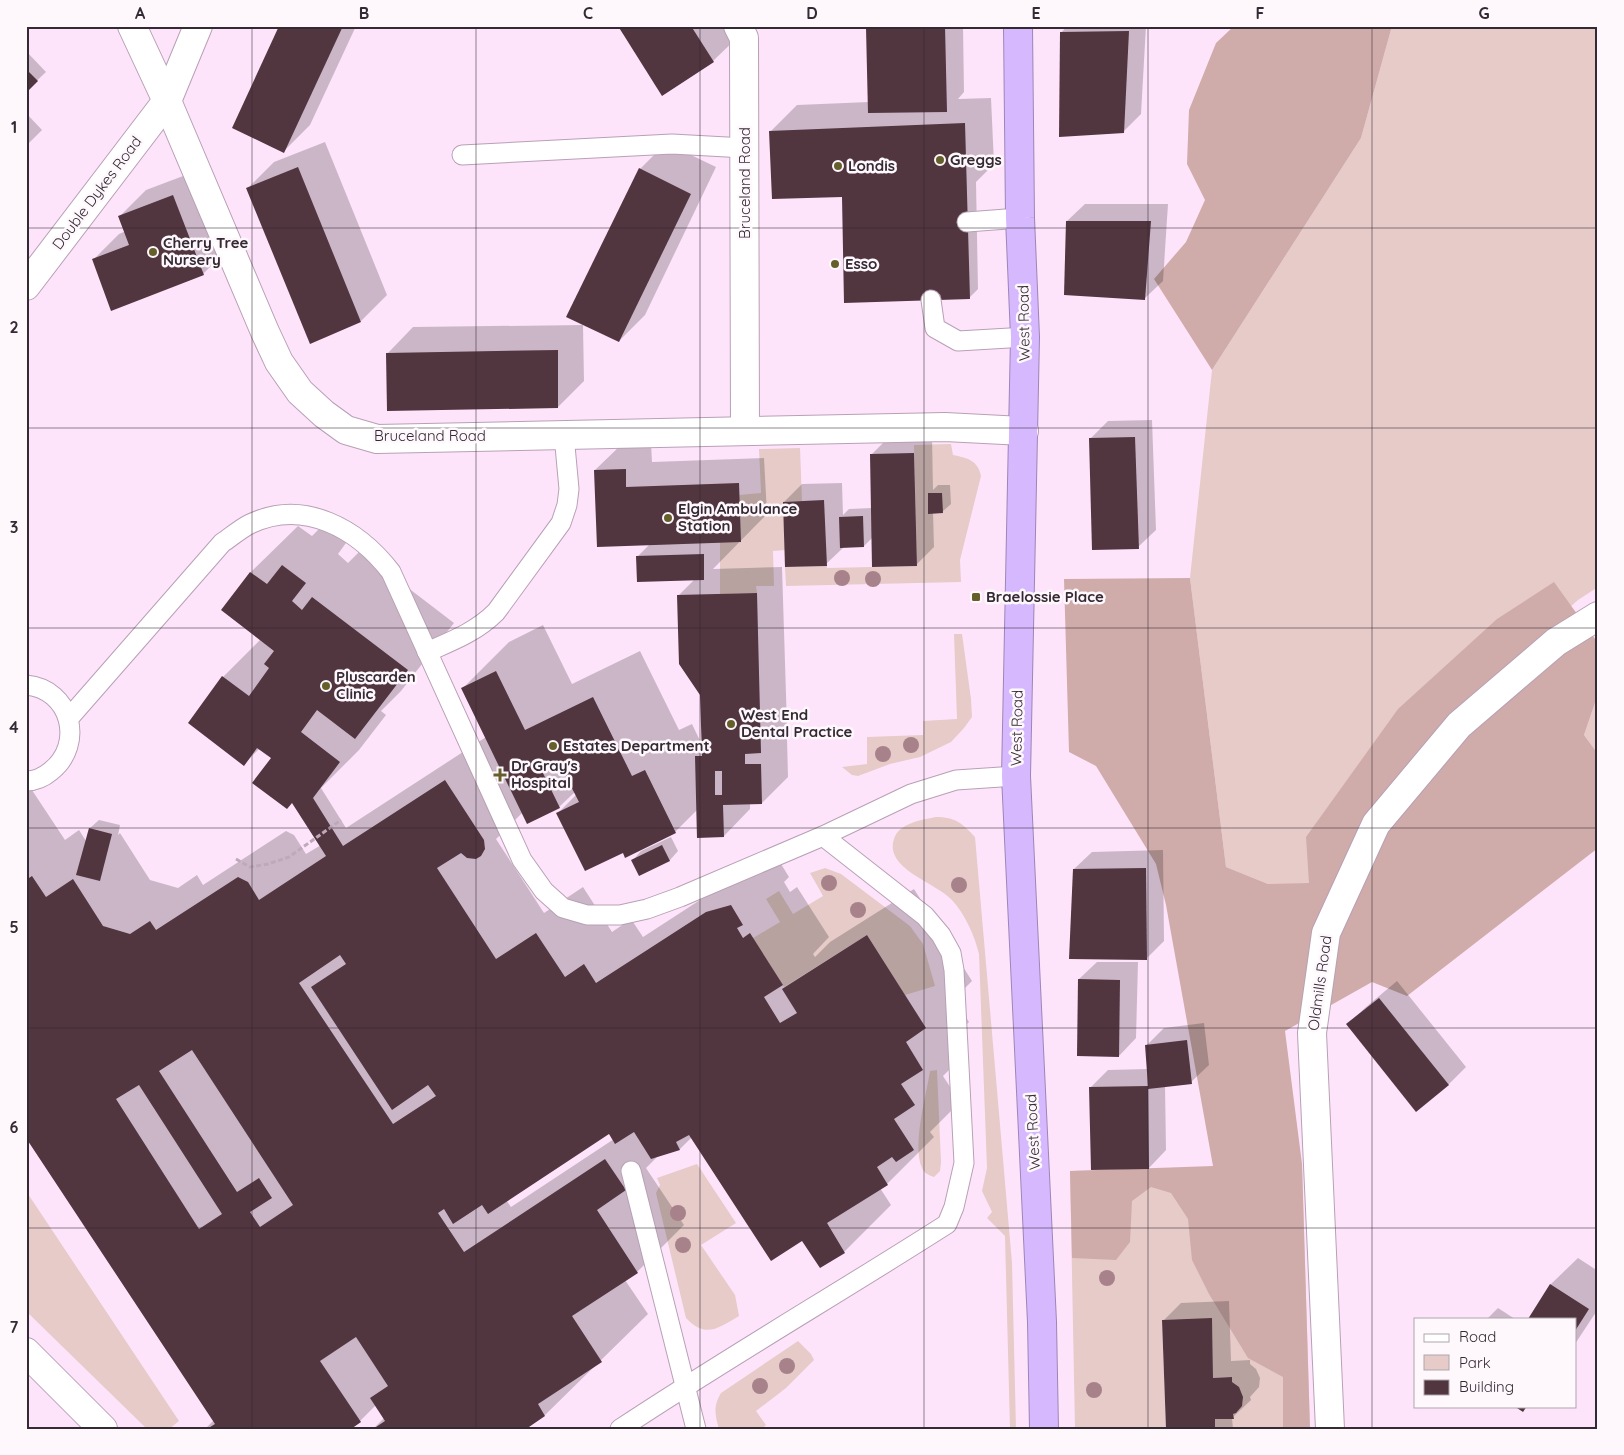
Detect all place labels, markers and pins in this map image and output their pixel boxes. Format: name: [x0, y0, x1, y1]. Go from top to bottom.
place label: Greggs: [950, 150, 1002, 169]
marker: Greggs: [934, 154, 946, 166]
place label: Londis: [848, 156, 895, 175]
marker: Londis: [832, 160, 844, 172]
place label: Cherry Tree Nursery: [163, 233, 249, 269]
marker: Cherry Tree Nursery: [147, 246, 159, 258]
place label: Esso: [845, 254, 877, 273]
marker: Esso: [829, 258, 841, 270]
place label: Elgin Ambulance Station: [678, 499, 798, 535]
marker: Elgin Ambulance Station: [662, 512, 674, 524]
place label: Braelossie Place: [986, 587, 1104, 606]
marker: Braelossie Place: [970, 591, 982, 603]
place label: Pluscarden Clinic: [336, 667, 416, 703]
marker: Pluscarden Clinic: [320, 680, 332, 692]
place label: West End Dental Practice: [741, 705, 853, 741]
marker: West End Dental Practice: [725, 718, 737, 730]
place label: Estates Department: [563, 736, 710, 755]
marker: Estates Department: [547, 740, 559, 752]
place label: Dr Gray's Hospital: [511, 756, 578, 792]
marker: Dr Gray's Hospital: [493, 768, 507, 782]

